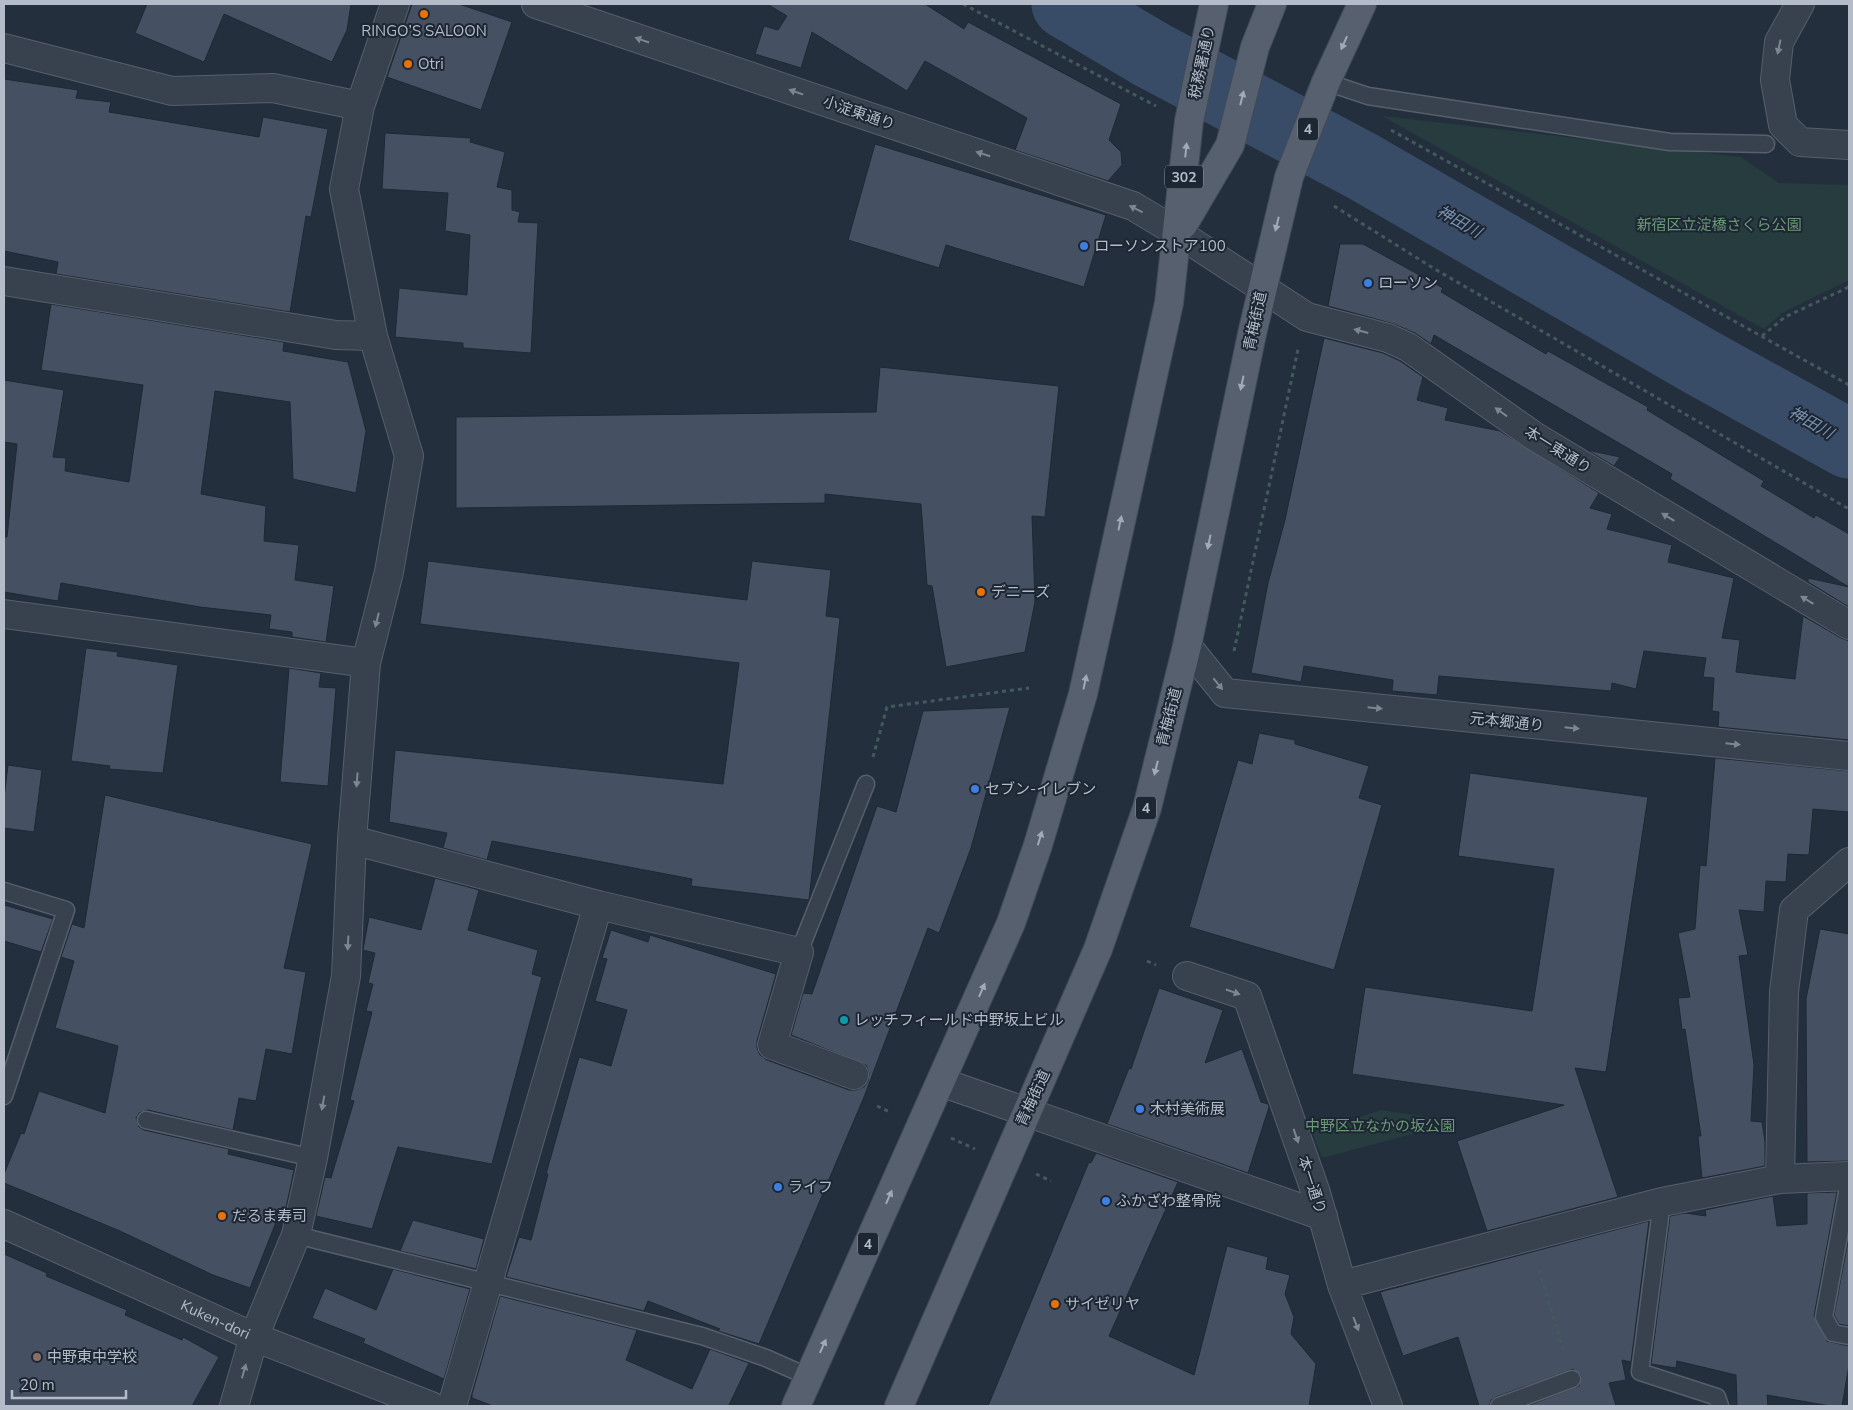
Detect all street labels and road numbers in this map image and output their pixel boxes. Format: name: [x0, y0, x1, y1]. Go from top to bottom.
street label: 税務署通り: [1184, 23, 1220, 101]
street label: 小淀東通り: [820, 91, 898, 135]
road number: 4: [1298, 118, 1318, 140]
road number: 302: [1165, 166, 1203, 188]
street label: 青梅街道: [1239, 290, 1271, 352]
street label: 本一東通り: [1521, 422, 1595, 478]
street label: 青梅街道: [1152, 685, 1186, 749]
street label: 元本郷通り: [1469, 708, 1545, 736]
road number: 4: [1136, 796, 1156, 820]
street label: 青梅街道: [1011, 1067, 1055, 1129]
street label: 本一通り: [1293, 1153, 1331, 1217]
road number: 4: [858, 1232, 878, 1256]
street label: Kuken-dori: [178, 1295, 253, 1344]

